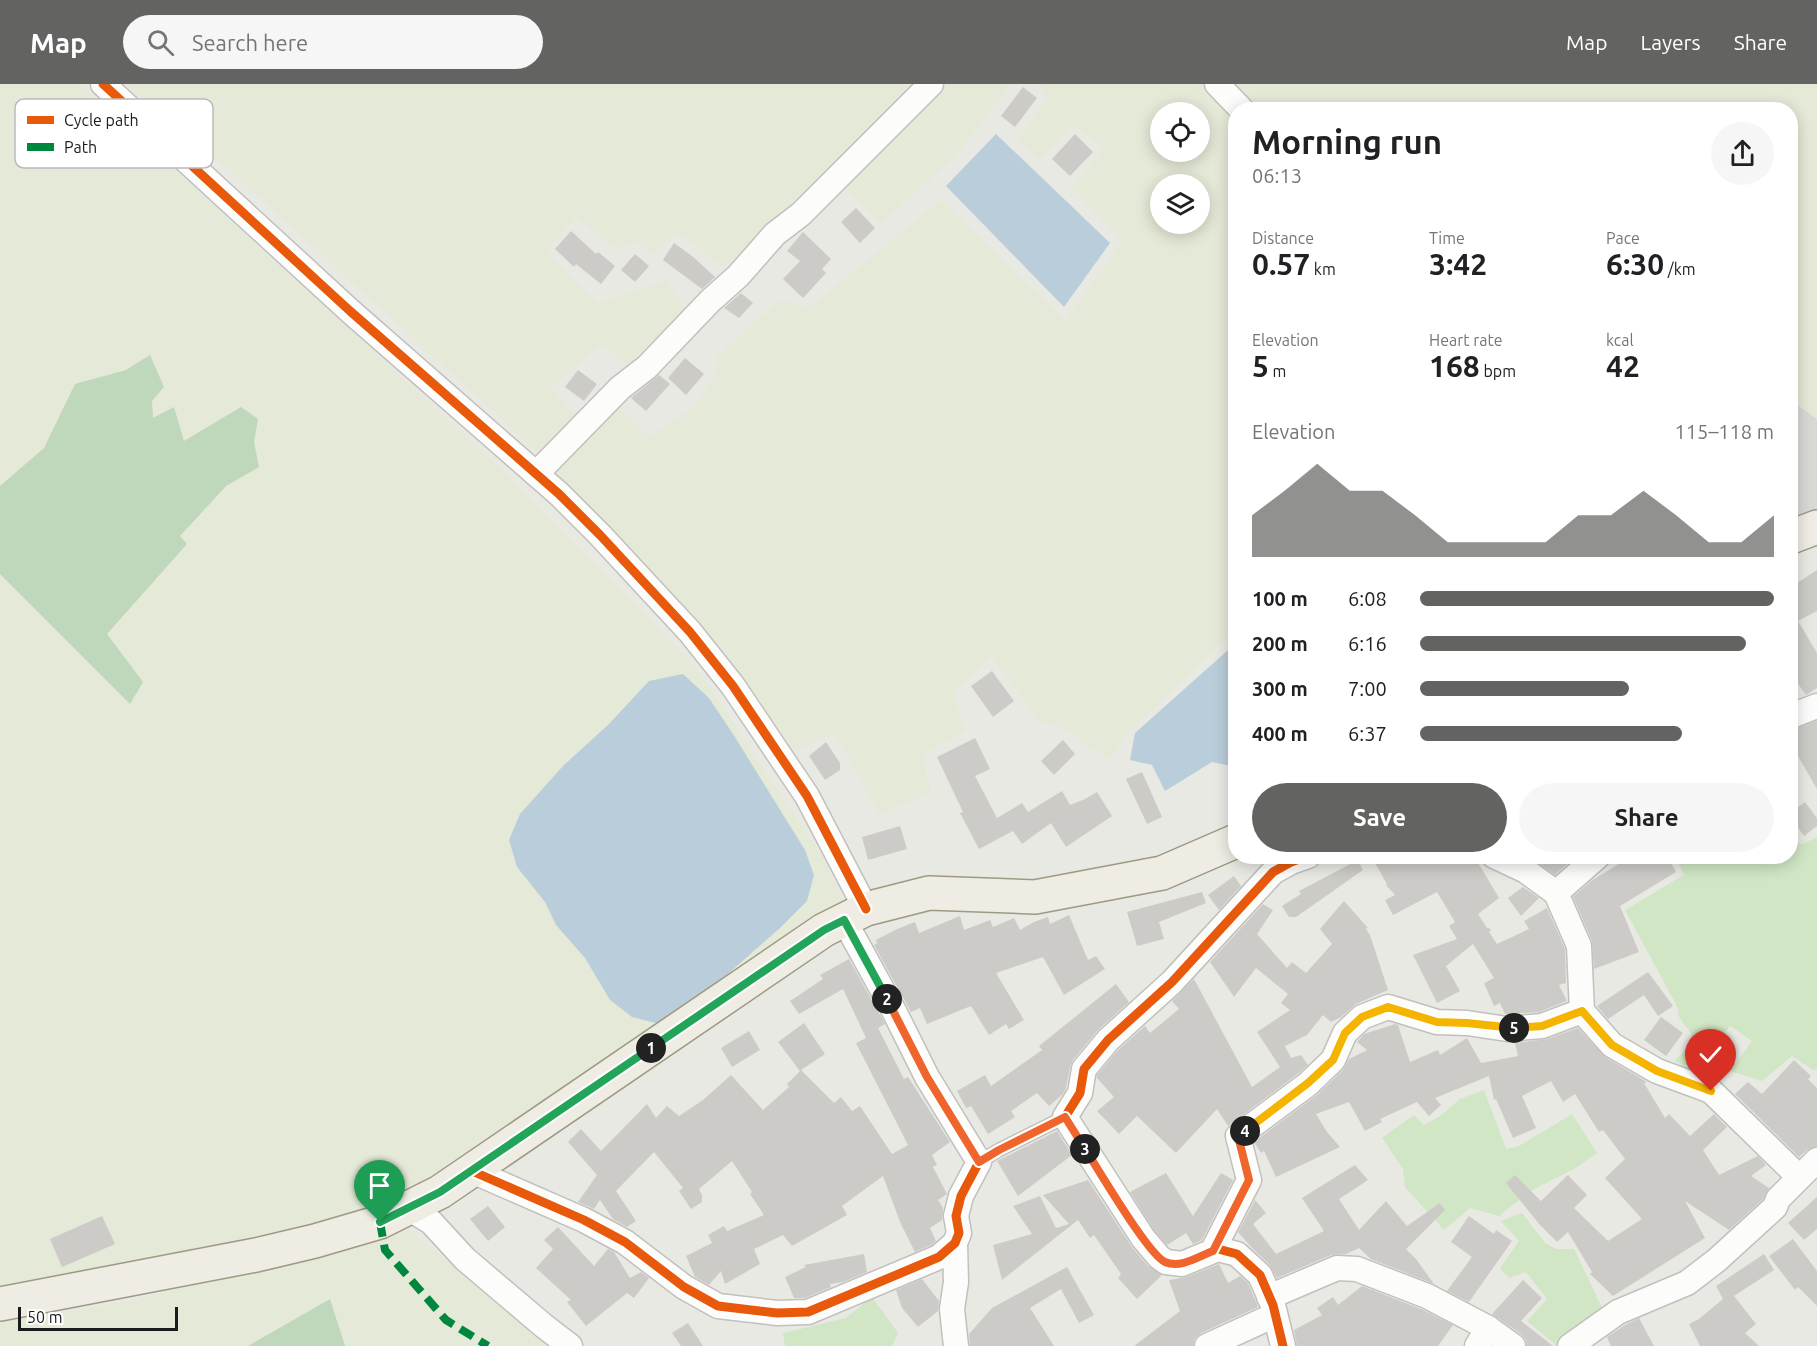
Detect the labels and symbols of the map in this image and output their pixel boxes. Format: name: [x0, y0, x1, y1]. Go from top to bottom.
legend: [15, 99, 213, 168]
text: Cycle path: [64, 111, 139, 129]
text: Path: [64, 138, 97, 156]
pin: 2: [872, 984, 902, 1014]
pin: 5: [1499, 1013, 1529, 1043]
pin: [1685, 1029, 1736, 1091]
pin: 1: [636, 1033, 666, 1063]
pin: 4: [1230, 1116, 1260, 1146]
pin: 3: [1070, 1134, 1100, 1164]
pin: [354, 1160, 405, 1222]
scale bar: [18, 1304, 178, 1332]

